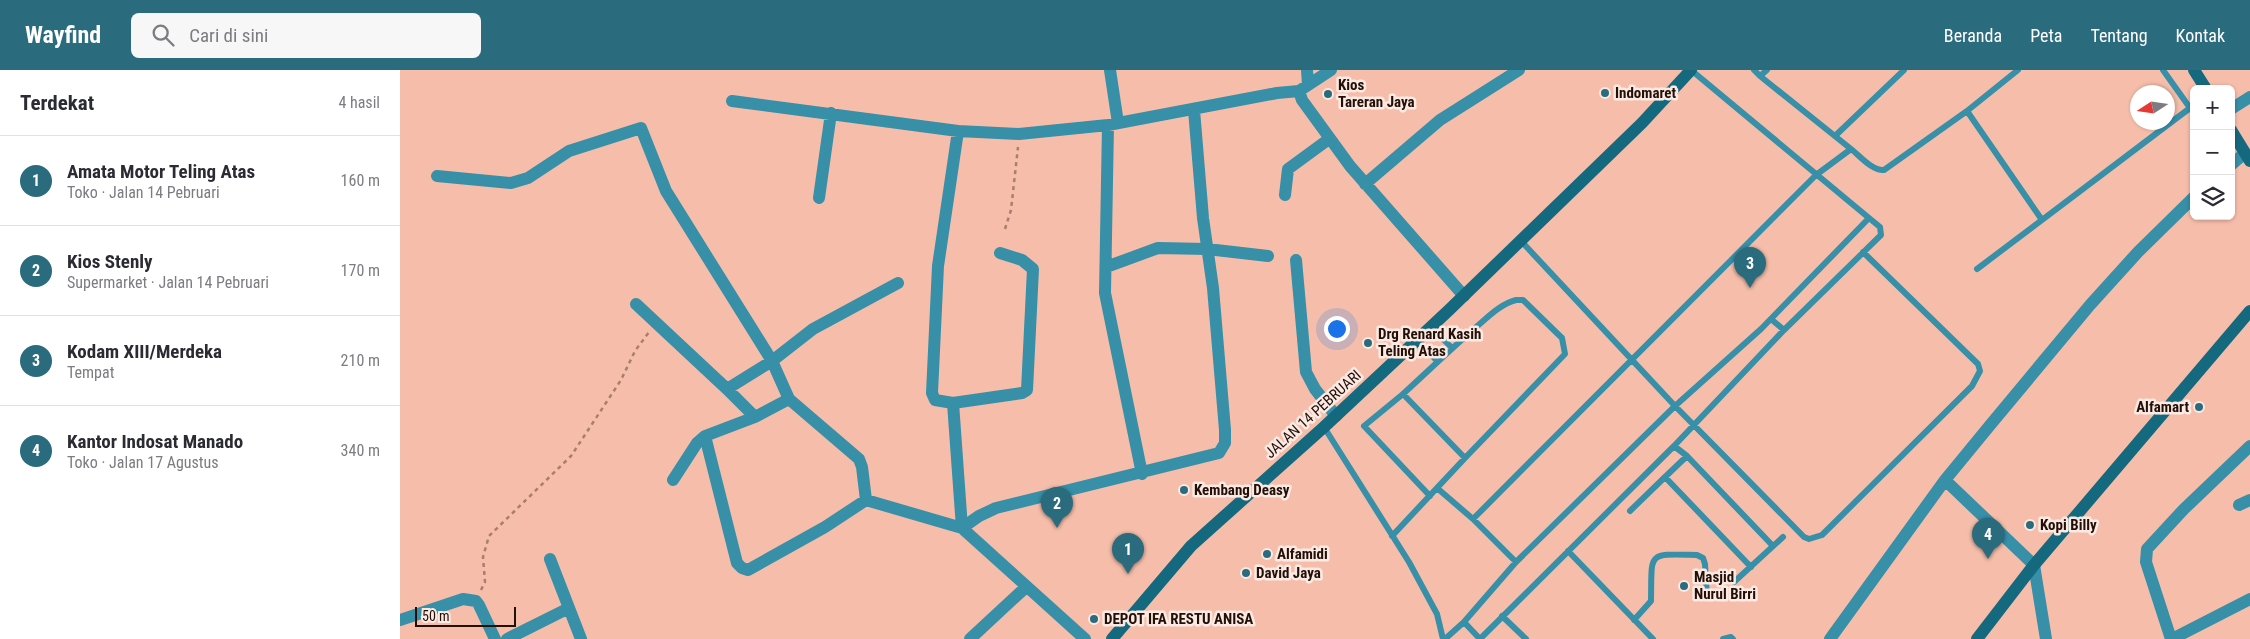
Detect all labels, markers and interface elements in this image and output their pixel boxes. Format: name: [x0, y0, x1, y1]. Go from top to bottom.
search box: [131, 13, 481, 58]
text: Wayfind: [25, 21, 101, 49]
icon: search: [149, 21, 177, 49]
text: Cari di sini: [189, 24, 268, 47]
text: Beranda: [1944, 25, 2002, 46]
text: Peta: [2030, 25, 2062, 46]
text: Tentang: [2090, 25, 2148, 46]
text: Kontak: [2176, 25, 2225, 46]
place label: Kios Tareran Jaya: [1338, 76, 1415, 111]
place label: Indomaret: [1615, 84, 1677, 102]
north arrow: [2130, 85, 2175, 130]
map controls: [2190, 85, 2235, 220]
button: +: [2190, 85, 2235, 130]
marker: Indomaret: [1599, 87, 1611, 99]
marker: Kios Tareran Jaya: [1322, 88, 1334, 100]
text: Terdekat: [20, 91, 94, 115]
text: 4 hasil: [338, 93, 380, 112]
button: −: [2190, 130, 2235, 175]
text: Amata Motor Teling Atas: [67, 160, 255, 183]
text: 1: [32, 171, 40, 190]
text: 160 m: [341, 171, 380, 190]
button: layers: [2190, 175, 2235, 220]
text: Toko · Jalan 14 Pebruari: [67, 183, 220, 202]
pin: 3: [1734, 247, 1766, 288]
text: Kios Stenly: [67, 250, 153, 273]
text: 2: [32, 261, 40, 280]
text: 170 m: [341, 261, 380, 280]
text: Supermarket · Jalan 14 Pebruari: [67, 273, 269, 292]
your location: [1324, 316, 1350, 342]
place label: Drg Renard Kasih Teling Atas: [1378, 325, 1481, 360]
marker: Drg Renard Kasih Teling Atas: [1362, 337, 1374, 349]
text: Kodam XIII/Merdeka: [67, 340, 222, 363]
text: 3: [32, 351, 40, 370]
text: 210 m: [341, 351, 380, 370]
text: Tempat: [67, 363, 114, 382]
street label: JALAN 14 PEBRUARI: [1261, 366, 1365, 462]
place label: Alfamart: [2136, 398, 2189, 416]
marker: Alfamart: [2193, 401, 2205, 413]
text: Kantor Indosat Manado: [67, 430, 243, 453]
text: 4: [32, 441, 40, 460]
text: 340 m: [341, 441, 380, 460]
text: Toko · Jalan 17 Agustus: [67, 453, 219, 472]
place label: Kembang Deasy: [1194, 481, 1290, 499]
marker: Kembang Deasy: [1178, 484, 1190, 496]
pin: 2: [1041, 487, 1073, 528]
place label: Kopi Billy: [2040, 516, 2097, 534]
pin: 4: [1972, 518, 2004, 559]
marker: Kopi Billy: [2024, 519, 2036, 531]
pin: 1: [1112, 533, 1144, 574]
place label: Alfamidi: [1277, 545, 1328, 563]
marker: Alfamidi: [1261, 548, 1273, 560]
place label: David Jaya: [1256, 564, 1321, 582]
marker: David Jaya: [1240, 567, 1252, 579]
place label: Masjid Nurul Birri: [1694, 568, 1756, 603]
marker: Masjid Nurul Birri: [1678, 580, 1690, 592]
scale bar: [415, 604, 516, 627]
text: 50 m: [422, 608, 450, 624]
place label: DEPOT IFA RESTU ANISA: [1104, 610, 1253, 628]
marker: DEPOT IFA RESTU ANISA: [1088, 613, 1100, 625]

